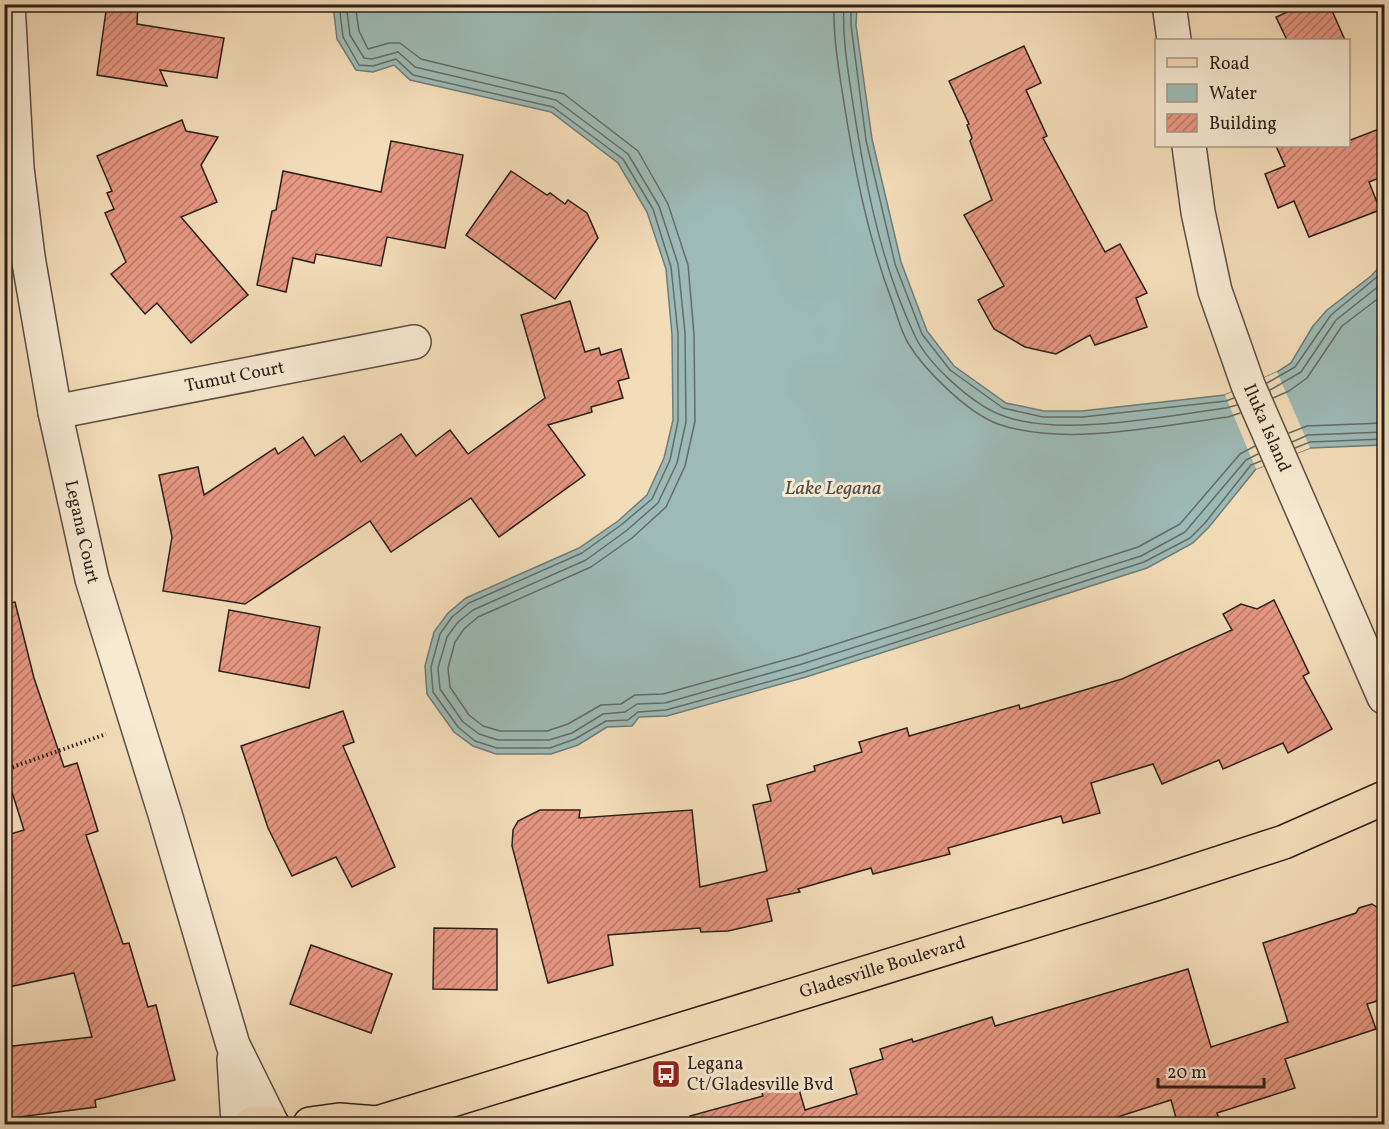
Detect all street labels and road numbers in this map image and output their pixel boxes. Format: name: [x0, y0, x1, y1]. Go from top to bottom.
street label: Tumut Court: [183, 355, 287, 399]
street label: Iluka Island: [1237, 380, 1297, 476]
street label: Legana Court: [58, 478, 105, 587]
street label: Gladesville Boulevard: [796, 930, 969, 1005]

